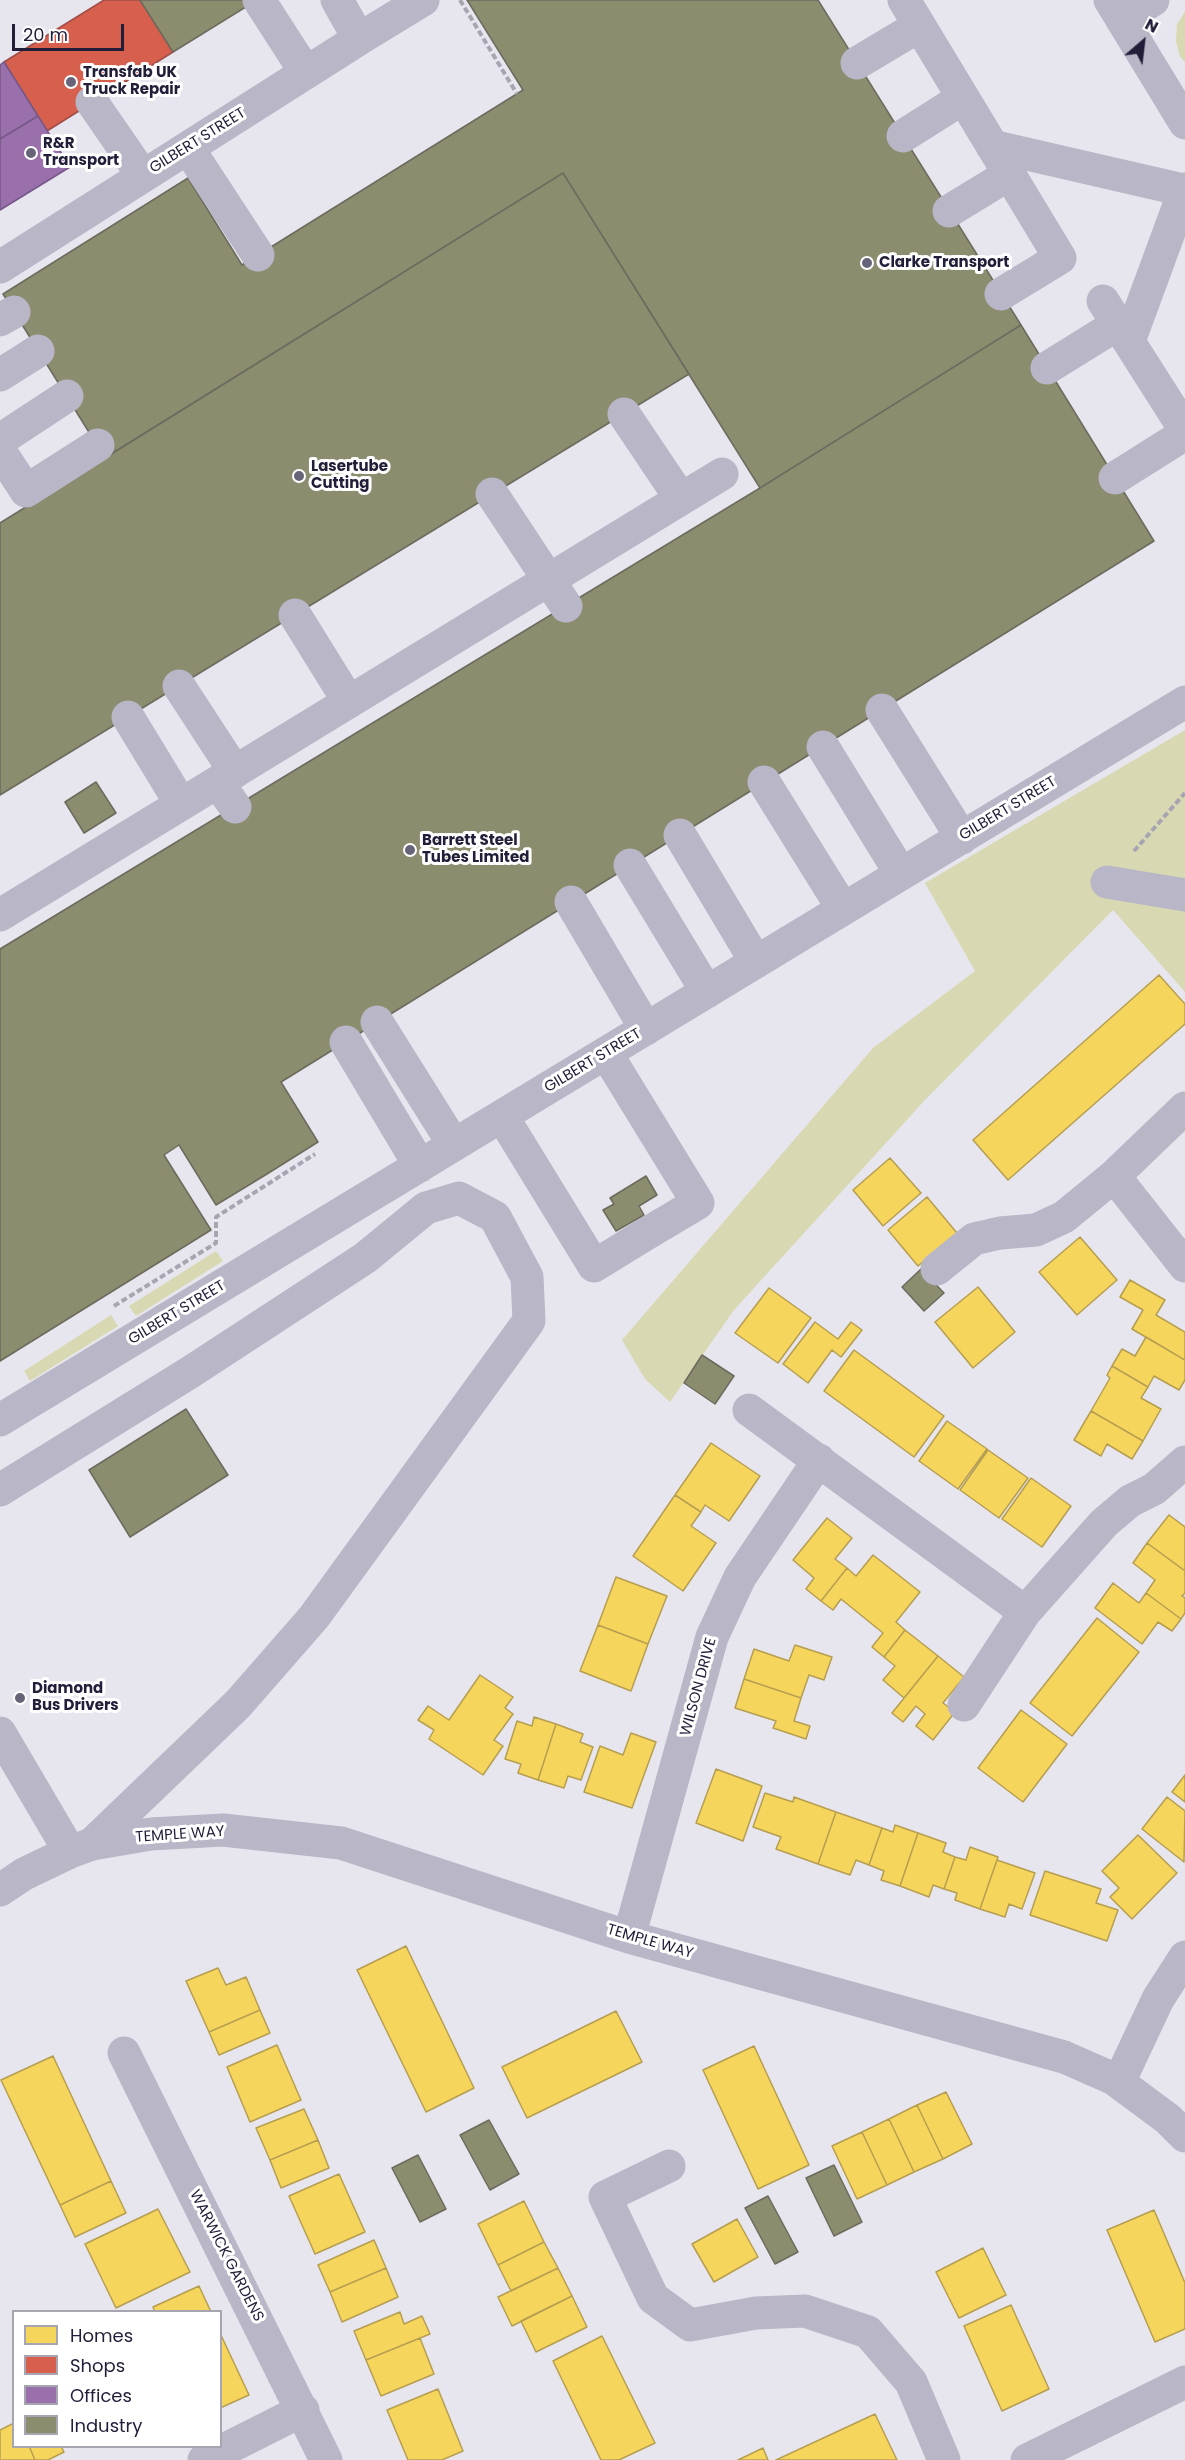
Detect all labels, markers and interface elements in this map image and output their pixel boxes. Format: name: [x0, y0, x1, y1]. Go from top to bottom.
scale bar: [15, 12, 128, 50]
north arrow: [1113, 12, 1173, 72]
text: N: [1141, 13, 1162, 39]
text: 20 m: [23, 22, 68, 47]
place label: Transfab UK Truck Repair: [83, 64, 180, 99]
marker: Transfab UK Truck Repair: [64, 75, 78, 89]
street label: GILBERT STREET: [147, 104, 249, 178]
place label: R&R Transport: [43, 135, 119, 170]
marker: R&R Transport: [24, 146, 38, 160]
place label: Clarke Transport: [879, 254, 1009, 272]
marker: Clarke Transport: [860, 256, 874, 270]
place label: Lasertube Cutting: [311, 458, 388, 493]
marker: Lasertube Cutting: [292, 469, 306, 483]
street label: GILBERT STREET: [956, 773, 1060, 845]
place label: Barrett Steel Tubes Limited: [422, 832, 529, 867]
marker: Barrett Steel Tubes Limited: [403, 843, 417, 857]
street label: GILBERT STREET: [541, 1025, 645, 1097]
street label: GILBERT STREET: [125, 1277, 229, 1349]
street label: WILSON DRIVE: [677, 1636, 721, 1738]
place label: Diamond Bus Drivers: [32, 1680, 119, 1715]
marker: Diamond Bus Drivers: [13, 1691, 27, 1705]
street label: TEMPLE WAY: [135, 1823, 225, 1847]
street label: TEMPLE WAY: [605, 1921, 695, 1963]
street label: WARWICK GARDENS: [185, 2187, 267, 2325]
legend: [12, 2310, 222, 2448]
text: Homes: [70, 2323, 133, 2348]
text: Shops: [70, 2353, 125, 2378]
text: Offices: [70, 2383, 132, 2408]
text: Industry: [70, 2413, 142, 2438]

